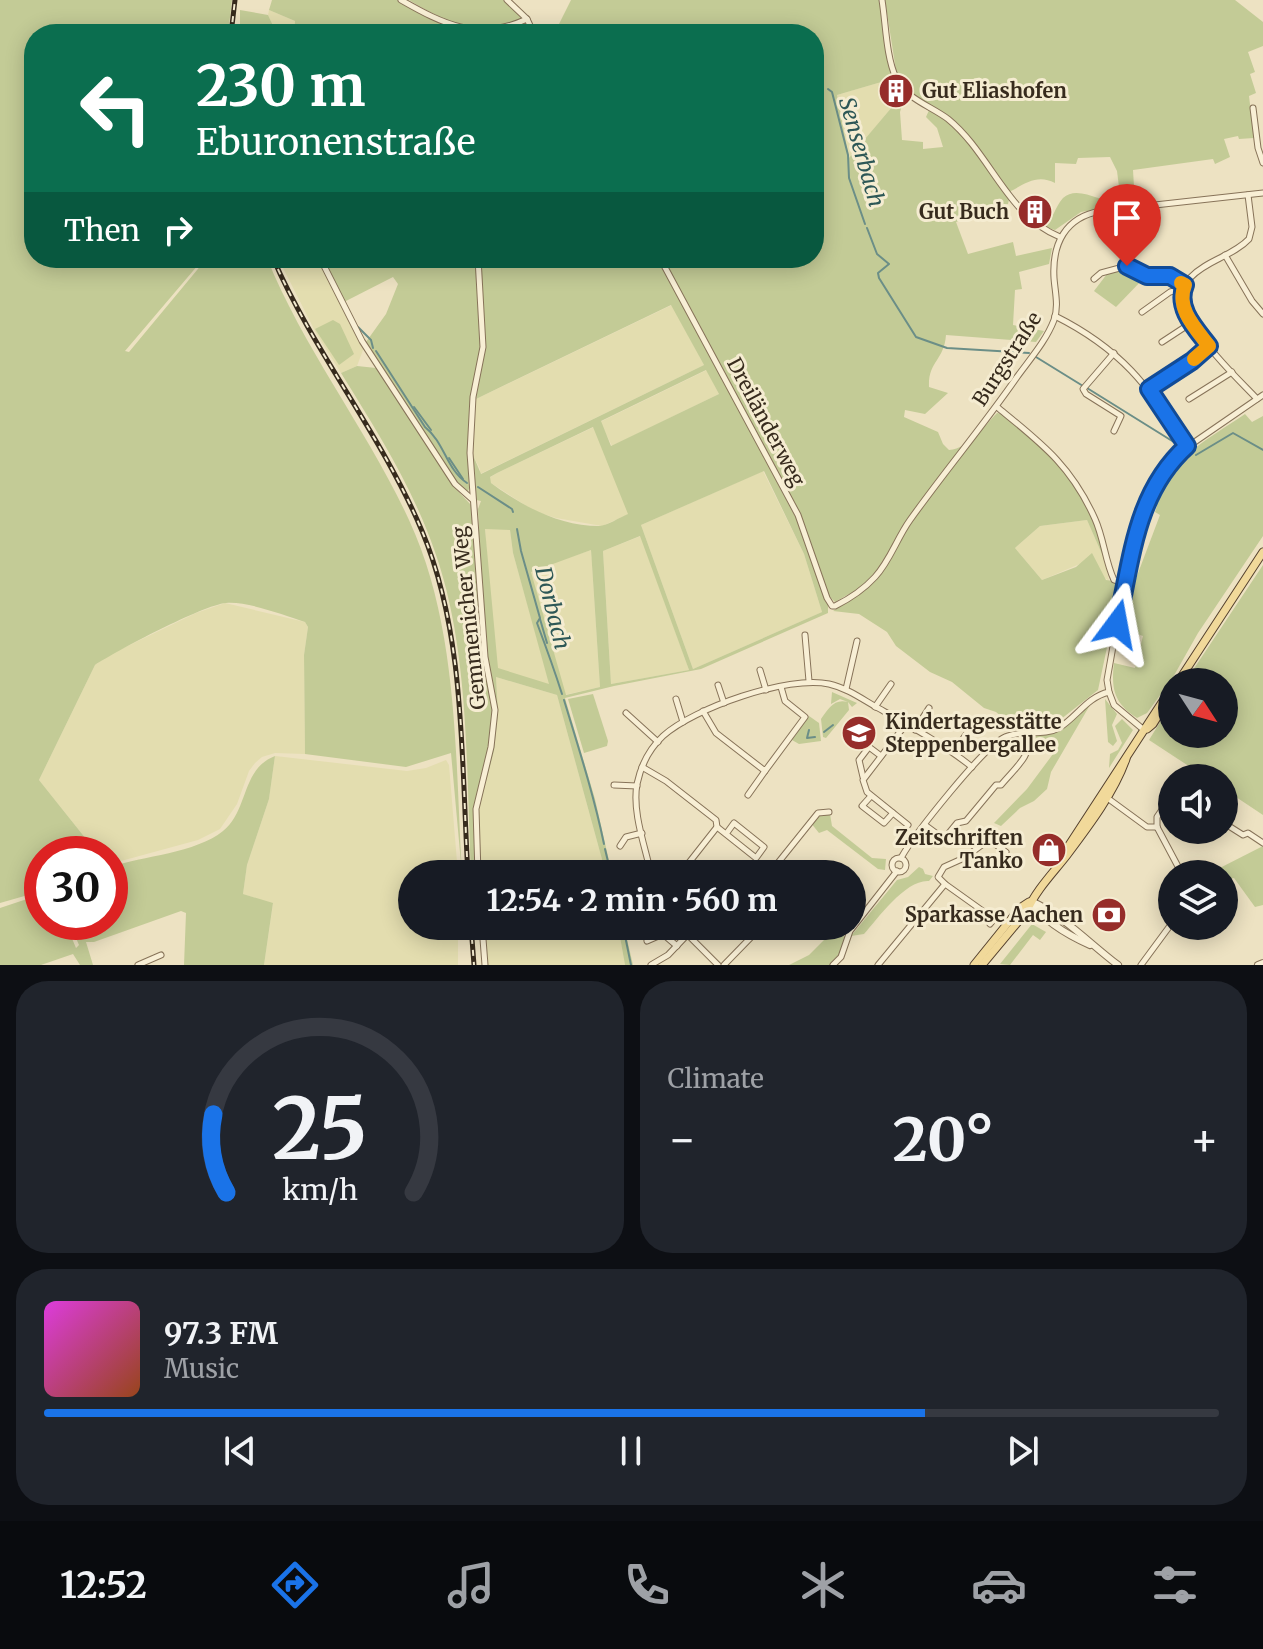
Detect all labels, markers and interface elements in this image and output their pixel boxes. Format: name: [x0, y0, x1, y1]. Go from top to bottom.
text: 230 m: [196, 51, 366, 121]
icon: left: [64, 56, 168, 160]
building icon: Gut Eliashofen: [877, 72, 915, 110]
place label: Gut Eliashofen: [922, 78, 1067, 103]
water label: Senserbach: [833, 94, 891, 210]
text: Eburonenstraße: [196, 120, 475, 165]
pin: [1093, 184, 1161, 266]
building icon: Gut Buch: [1016, 193, 1054, 231]
icon: arrive: [1105, 196, 1149, 240]
place label: Gut Buch: [919, 199, 1010, 224]
icon: right: [156, 208, 200, 252]
text: Then: [64, 211, 140, 249]
street label: Burgstraße: [967, 307, 1046, 411]
street label: Dreiländerweg: [722, 353, 811, 490]
street label: Gemmenicher Weg: [446, 525, 491, 711]
water label: Dorbach: [529, 563, 577, 652]
position arrow: [1075, 582, 1159, 666]
north arrow: [1158, 668, 1238, 748]
map controls: [1158, 668, 1238, 940]
place label: Kindertagesstätte Steppenbergallee: [885, 709, 1062, 757]
school or university icon: Kindertagesstätte Steppenbergallee: [840, 714, 878, 752]
button: sound: [1158, 764, 1238, 844]
place label: Zeitschriften Tanko: [895, 825, 1023, 873]
shop icon: Zeitschriften Tanko: [1030, 831, 1068, 869]
speed limit sign: 30: [24, 836, 128, 940]
button: layers: [1158, 860, 1238, 940]
text: 12:54 · 2 min · 560 m: [486, 881, 778, 919]
bank icon: Sparkasse Aachen: [1090, 896, 1128, 934]
place label: Sparkasse Aachen: [905, 902, 1083, 927]
text: Climate: [668, 1062, 764, 1095]
text: 25: [272, 1077, 367, 1182]
text: 20°: [892, 1102, 994, 1177]
text: −: [668, 1112, 697, 1167]
text: +: [1190, 1112, 1219, 1167]
text: km/h: [282, 1172, 358, 1208]
text: 97.3 FM: [164, 1314, 278, 1352]
text: Music: [164, 1352, 239, 1385]
icon: previous: [218, 1429, 262, 1473]
icon: pause: [609, 1429, 653, 1473]
icon: next: [1001, 1429, 1045, 1473]
icon: directions: [267, 1557, 323, 1613]
icon: music: [443, 1557, 499, 1613]
icon: phone: [619, 1557, 675, 1613]
icon: climate: [795, 1557, 851, 1613]
icon: car: [971, 1557, 1027, 1613]
icon: filters: [1147, 1557, 1203, 1613]
text: 12:52: [60, 1563, 147, 1608]

